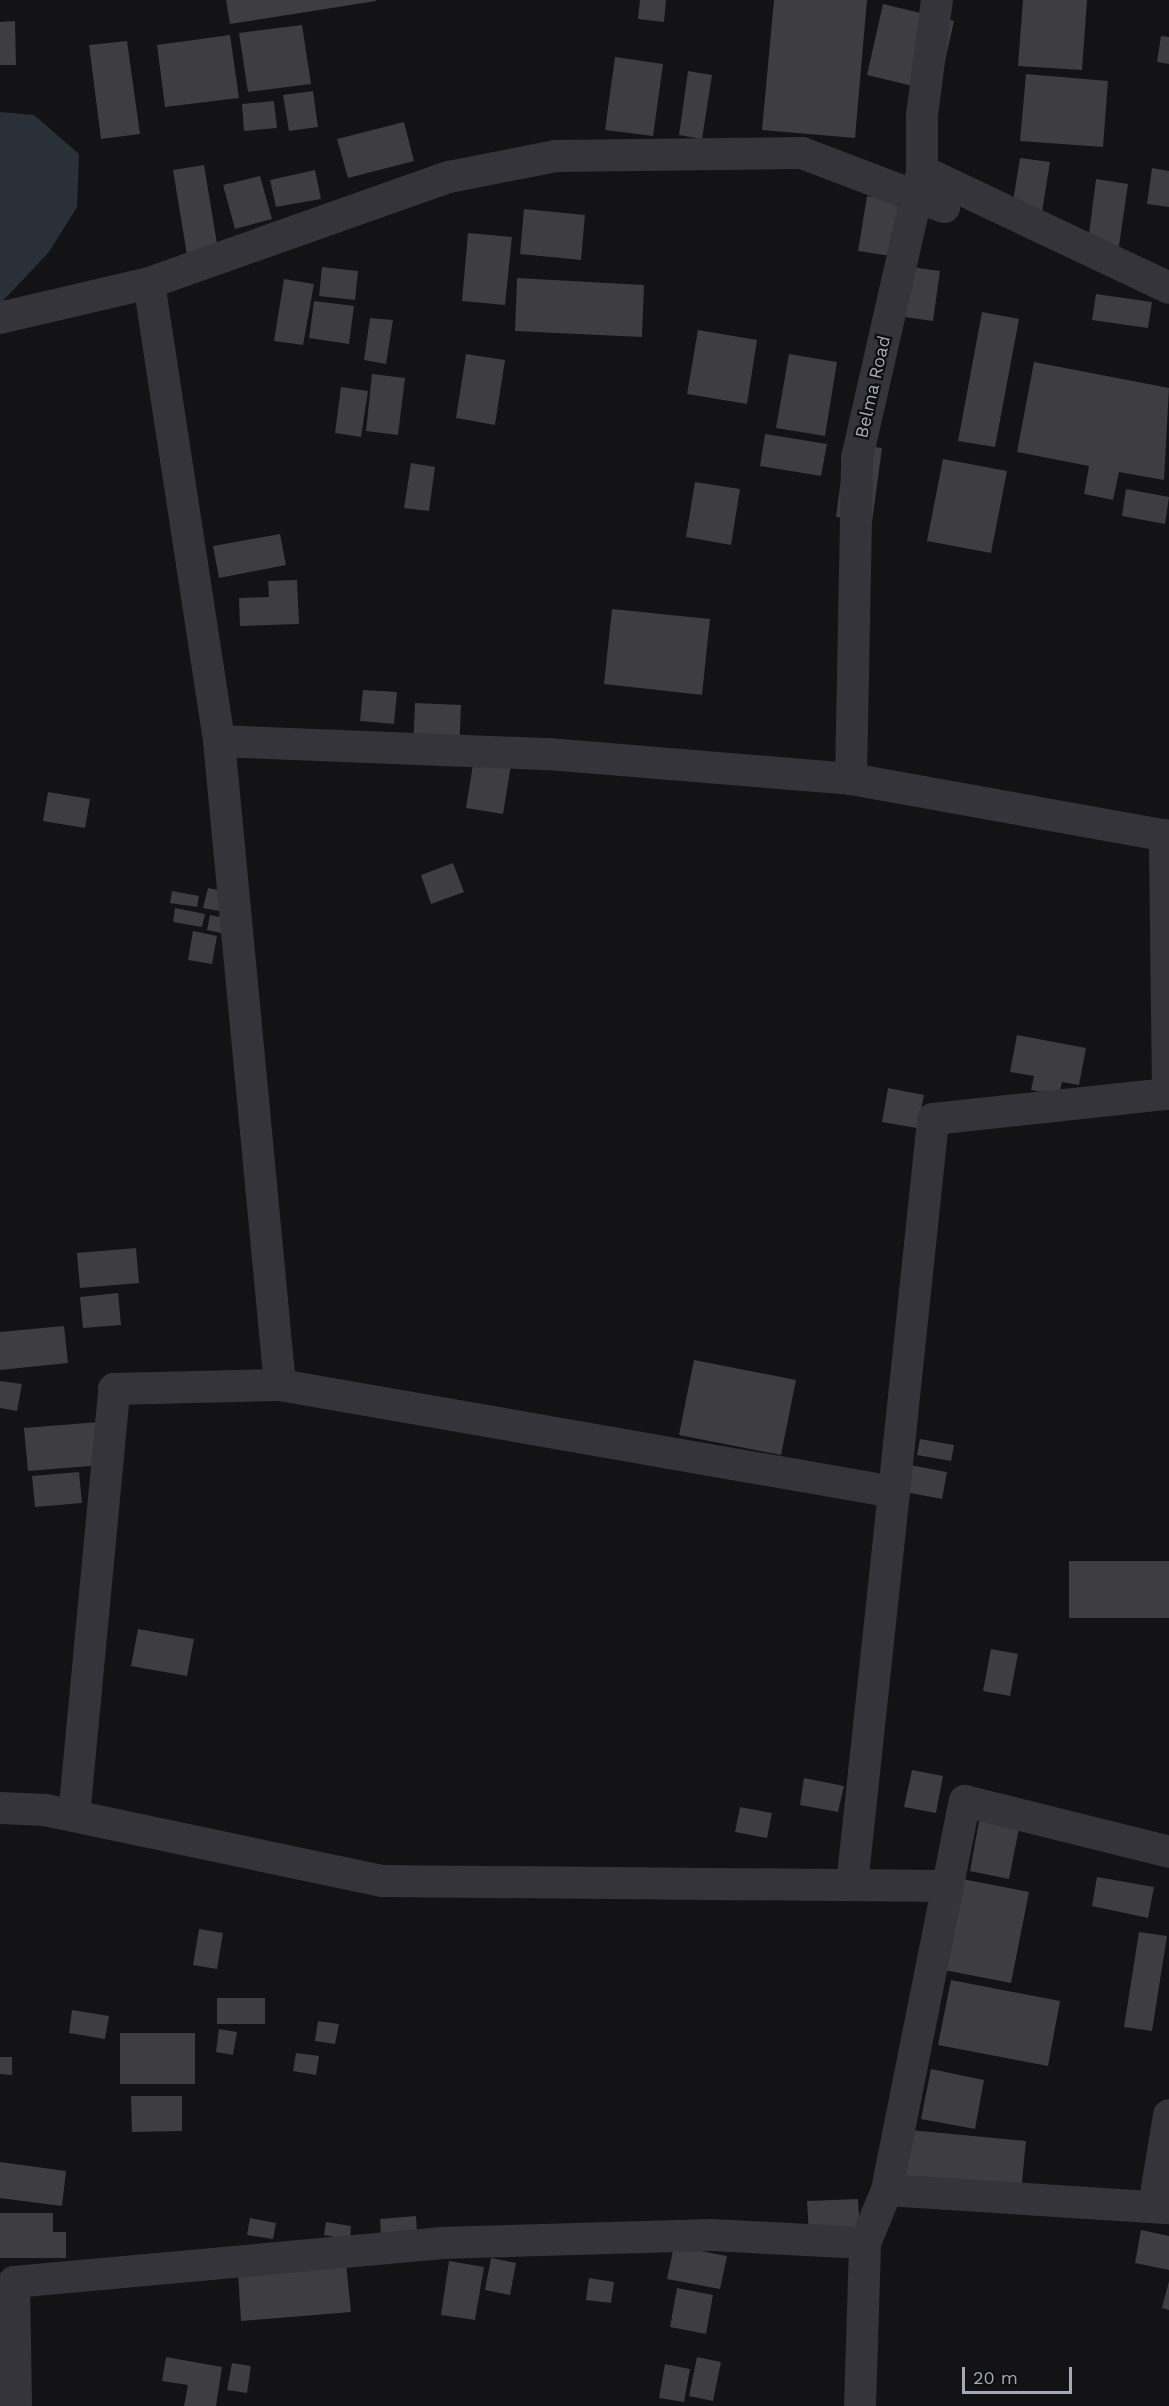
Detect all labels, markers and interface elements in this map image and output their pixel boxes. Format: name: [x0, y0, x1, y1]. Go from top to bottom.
street label: Belma Road: [851, 333, 895, 441]
scale bar: [965, 2355, 1074, 2393]
text: 20 m: [973, 2367, 1018, 2388]

